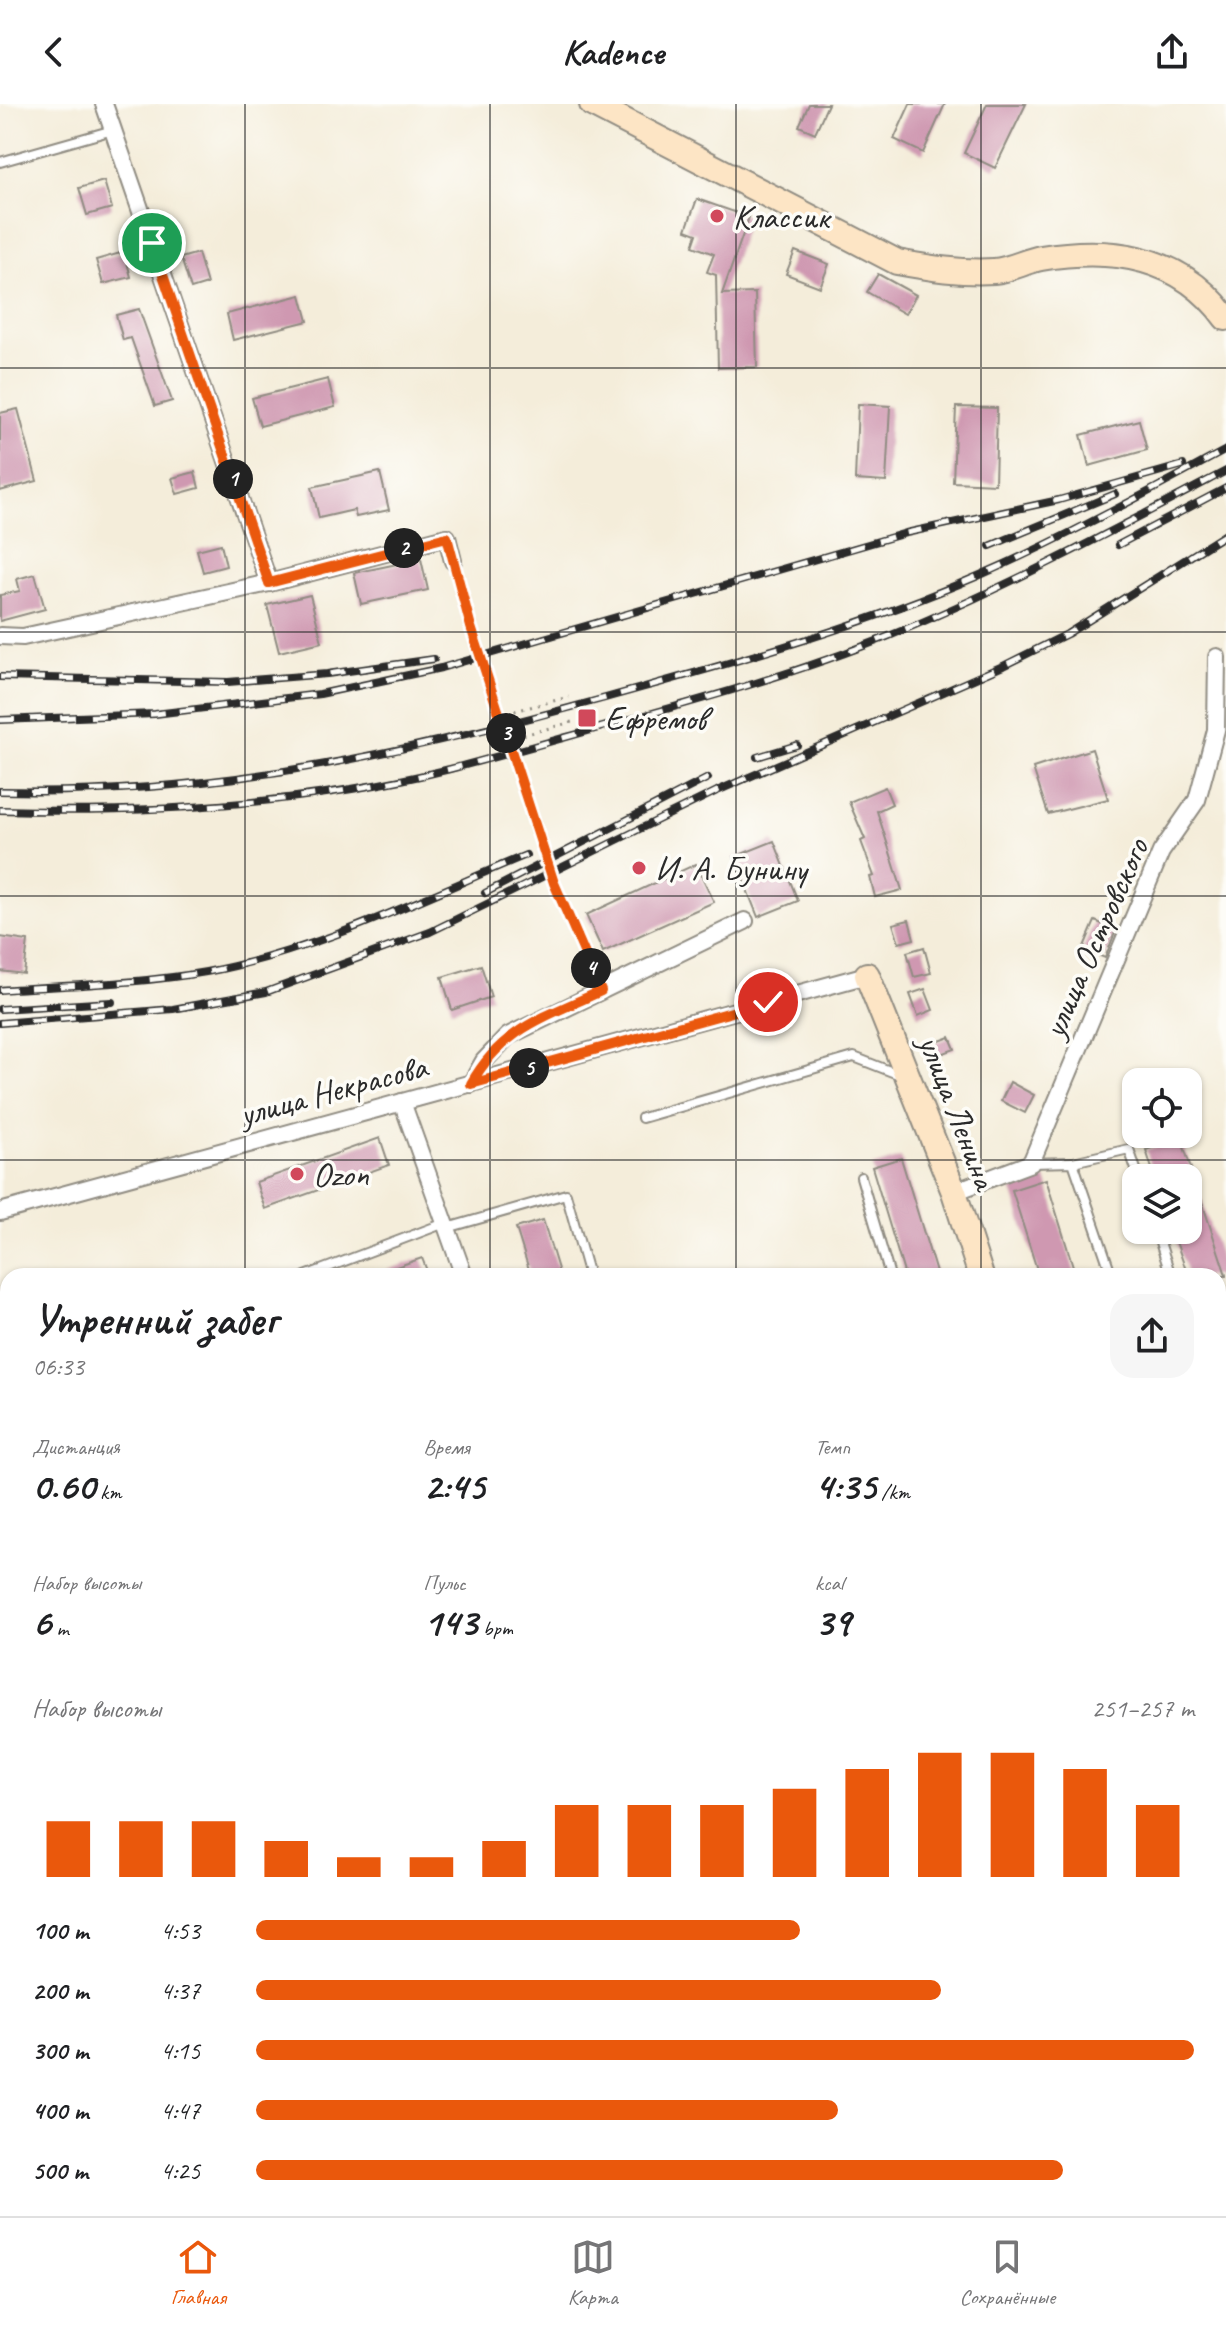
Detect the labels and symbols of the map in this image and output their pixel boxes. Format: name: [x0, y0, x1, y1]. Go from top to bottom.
place label: Классик: [733, 195, 833, 238]
marker: Классик: [708, 207, 726, 225]
pin: [118, 209, 186, 277]
pin: 1: [213, 459, 253, 499]
pin: 2: [384, 528, 424, 568]
place label: Ефремов: [605, 697, 714, 740]
marker: Ефремов: [576, 707, 598, 729]
pin: 3: [486, 713, 526, 753]
street label: улица Островского: [1031, 830, 1159, 1046]
place label: И. А. Бунину: [655, 847, 810, 890]
marker: И. А. Бунину: [630, 859, 648, 877]
pin: 4: [571, 948, 611, 988]
pin: [734, 968, 802, 1036]
street label: улица Ленина: [908, 1027, 1008, 1198]
street label: улица Некрасова: [233, 1044, 433, 1136]
pin: 5: [509, 1048, 549, 1088]
place label: Ozon: [313, 1153, 370, 1196]
marker: Ozon: [288, 1165, 306, 1183]

